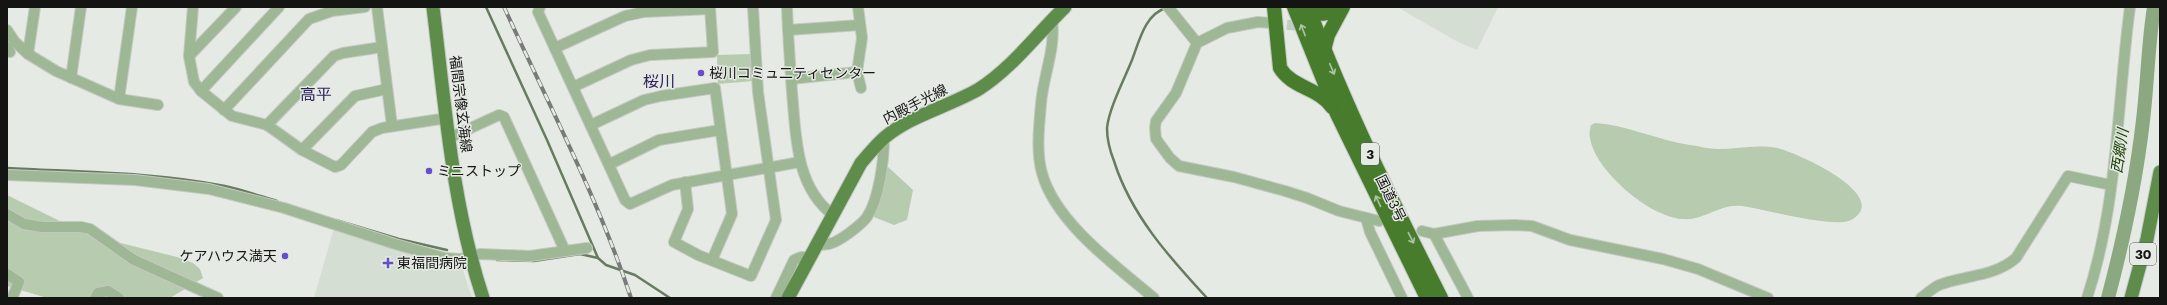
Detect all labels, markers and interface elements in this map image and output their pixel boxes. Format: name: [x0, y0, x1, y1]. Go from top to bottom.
one-way arrow: [1299, 25, 1307, 37]
street label: 福間宗像玄海線: [445, 54, 477, 154]
place label: 桜川コミュ二ティセンター: [709, 63, 876, 83]
one-way arrow: [1329, 63, 1337, 75]
marker: 桜川コミュ二ティセンター: [696, 68, 706, 78]
district label: 桜川: [643, 70, 675, 93]
street label: 内殿手光線: [879, 79, 951, 129]
district label: 高平: [300, 83, 332, 106]
water label: 西郷川: [2106, 125, 2135, 175]
road number: 3: [1361, 143, 1379, 165]
place label: ミニストップ: [437, 161, 521, 181]
marker: ミニストップ: [424, 166, 434, 176]
street label: 国道3号: [1371, 171, 1411, 225]
one-way arrow: [1374, 195, 1381, 207]
one-way arrow: [1408, 232, 1415, 244]
road number: 30: [2130, 243, 2156, 265]
place label: ケアハウス満天: [180, 246, 277, 266]
marker: ケアハウス満天: [280, 251, 290, 261]
place label: 東福間病院: [397, 253, 467, 273]
marker: 東福間病院: [382, 257, 394, 269]

